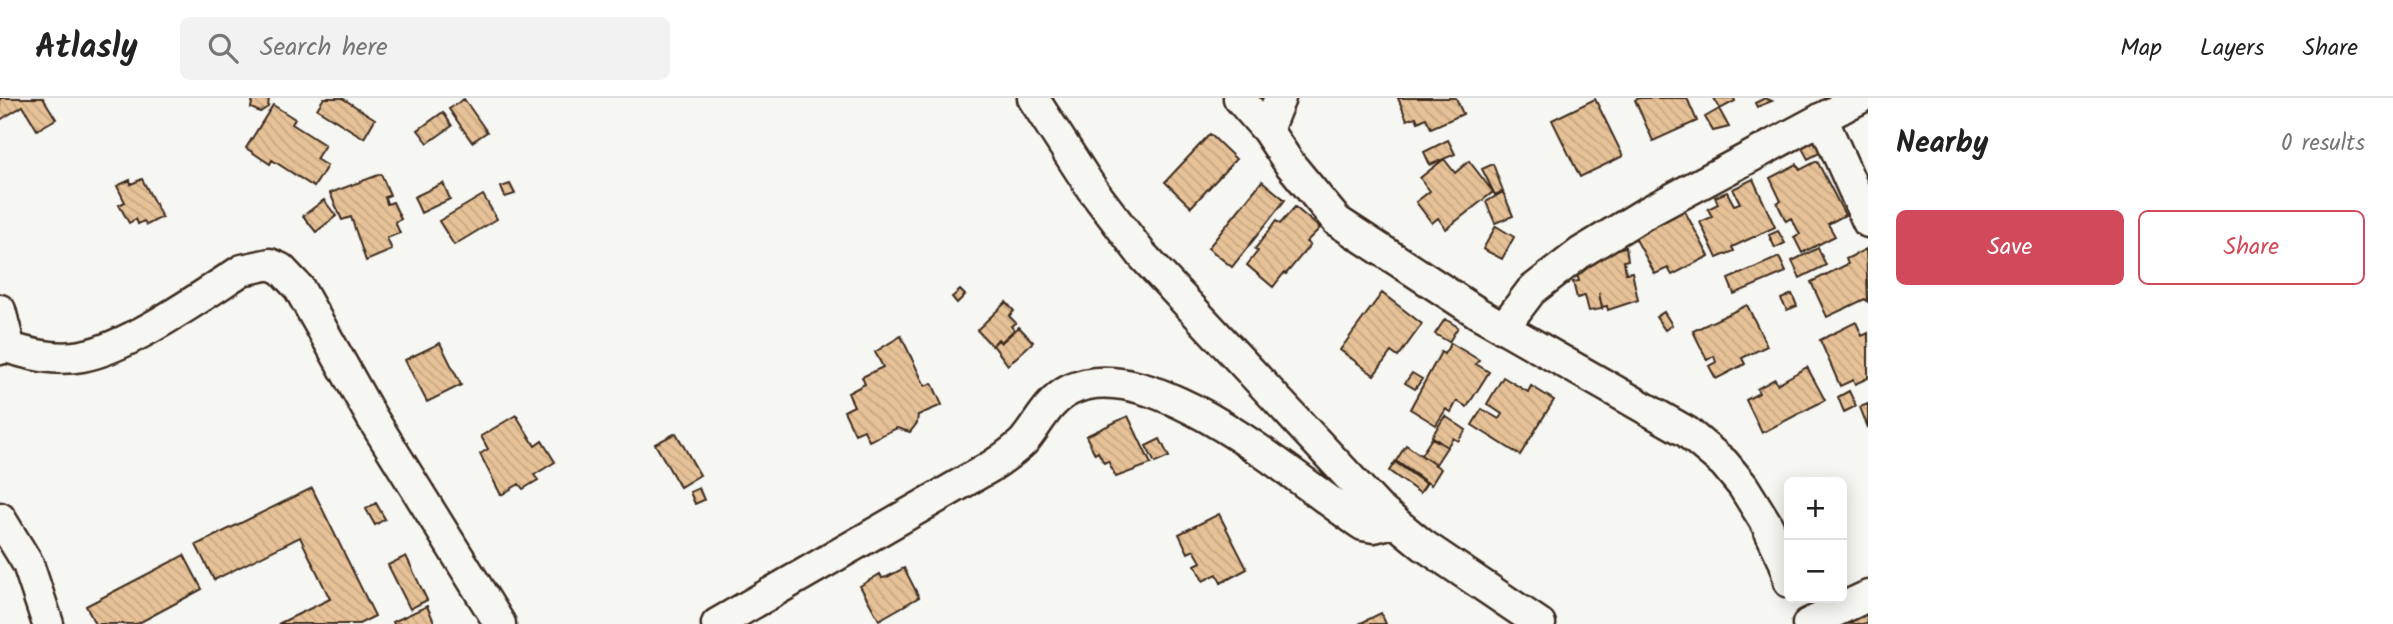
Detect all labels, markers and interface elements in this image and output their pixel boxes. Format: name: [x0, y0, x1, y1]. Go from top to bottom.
search box: [180, 17, 670, 80]
text: Atlasly: [35, 22, 138, 75]
text: Search here: [260, 27, 388, 69]
icon: search: [204, 29, 242, 67]
text: Map: [2120, 29, 2162, 68]
text: Layers: [2200, 29, 2264, 68]
text: Share: [2302, 29, 2358, 68]
text: Nearby: [1896, 120, 1988, 168]
text: 0 results: [2281, 126, 2365, 162]
button: Save: [1896, 210, 2124, 285]
button: Share: [2138, 210, 2365, 285]
map controls: [1784, 477, 1847, 603]
button: +: [1784, 477, 1847, 540]
button: −: [1784, 540, 1847, 603]

